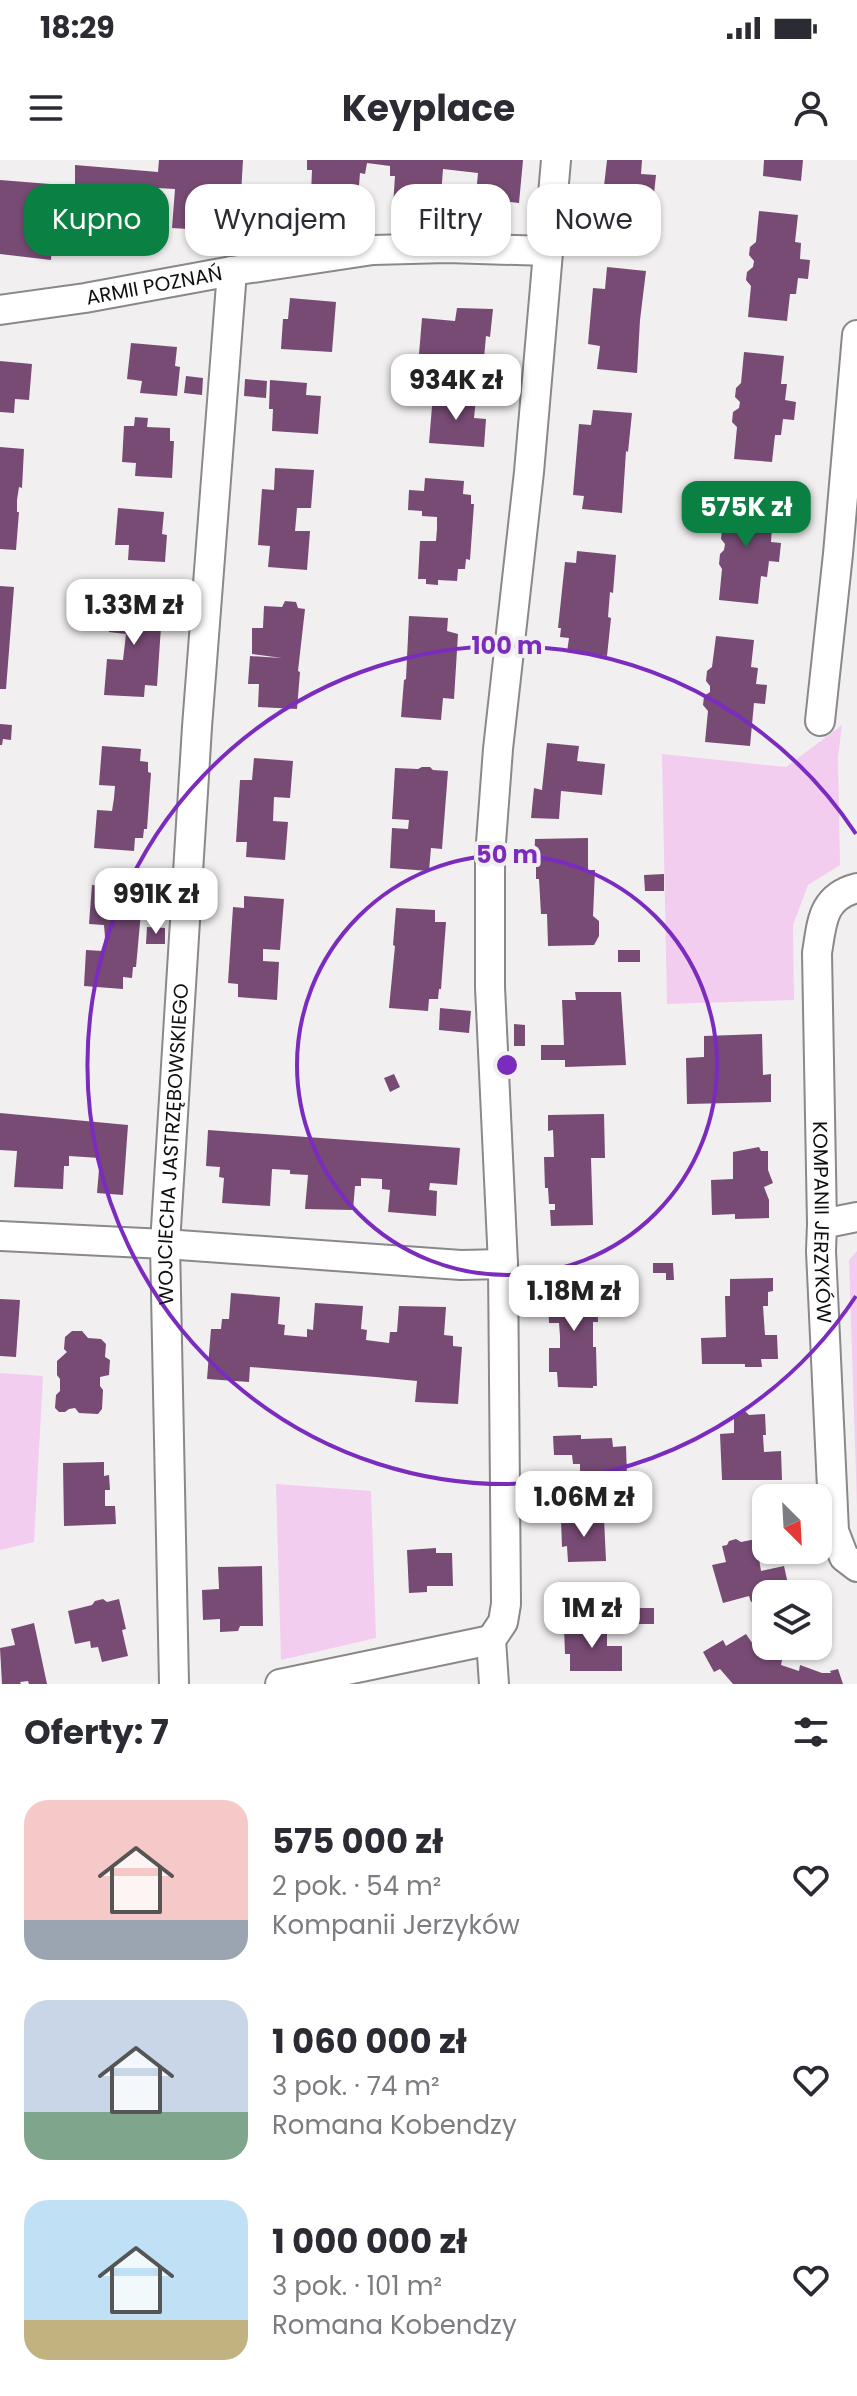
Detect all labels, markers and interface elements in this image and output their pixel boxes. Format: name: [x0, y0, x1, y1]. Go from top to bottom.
text: 18:29: [40, 6, 115, 49]
text: Keyplace: [342, 83, 515, 134]
icon: menu: [24, 86, 68, 130]
icon: person: [789, 86, 833, 130]
chip: Kupno: [24, 184, 169, 256]
chip: Wynajem: [185, 184, 375, 256]
chip: Filtry: [391, 184, 511, 256]
chip: Nowe: [527, 184, 661, 256]
street label: ARMII POZNAŃ: [84, 259, 224, 312]
pin: 934K zł: [382, 354, 530, 422]
text: 934K zł: [409, 362, 503, 398]
pin: 575K zł: [672, 481, 820, 549]
text: 575K zł: [700, 489, 792, 525]
pin: 1.33M zł: [51, 579, 217, 647]
text: 1.33M zł: [84, 587, 184, 623]
text: 100 m: [472, 629, 542, 662]
text: 50 m: [476, 838, 538, 871]
pin: 991K zł: [82, 868, 230, 936]
text: 991K zł: [113, 876, 199, 912]
street label: WOJCIECHA JASTRZĘBOWSKIEGO: [151, 983, 195, 1306]
centre of rings: [493, 1051, 521, 1079]
street label: KOMPANII JERZYKÓW: [806, 1121, 838, 1324]
pin: 1.18M zł: [491, 1265, 657, 1333]
text: 1.18M zł: [527, 1273, 621, 1309]
pin: 1.06M zł: [501, 1471, 667, 1539]
text: 1.06M zł: [533, 1479, 635, 1515]
north arrow: [752, 1484, 832, 1564]
map controls: [752, 1484, 832, 1660]
button: layers: [752, 1580, 832, 1660]
pin: 1M zł: [536, 1582, 648, 1650]
text: 1M zł: [562, 1590, 622, 1626]
text: Oferty: 7: [24, 1708, 169, 1756]
icon: filters: [789, 1710, 833, 1754]
text: 575 000 zł: [272, 1817, 443, 1865]
icon: home: [88, 1832, 184, 1928]
icon: heart: [789, 1858, 833, 1902]
text: 2 pok. · 54 m²: [272, 1868, 441, 1904]
text: Kompanii Jerzyków: [272, 1907, 520, 1943]
text: 1 060 000 zł: [272, 2017, 467, 2065]
icon: home: [88, 2032, 184, 2128]
icon: heart: [789, 2058, 833, 2102]
text: 3 pok. · 74 m²: [272, 2068, 440, 2104]
text: Romana Kobendzy: [272, 2107, 517, 2143]
text: 1 000 000 zł: [272, 2217, 467, 2265]
icon: home: [88, 2232, 184, 2328]
icon: heart: [789, 2258, 833, 2302]
text: 3 pok. · 101 m²: [272, 2268, 442, 2304]
text: Romana Kobendzy: [272, 2307, 517, 2343]

